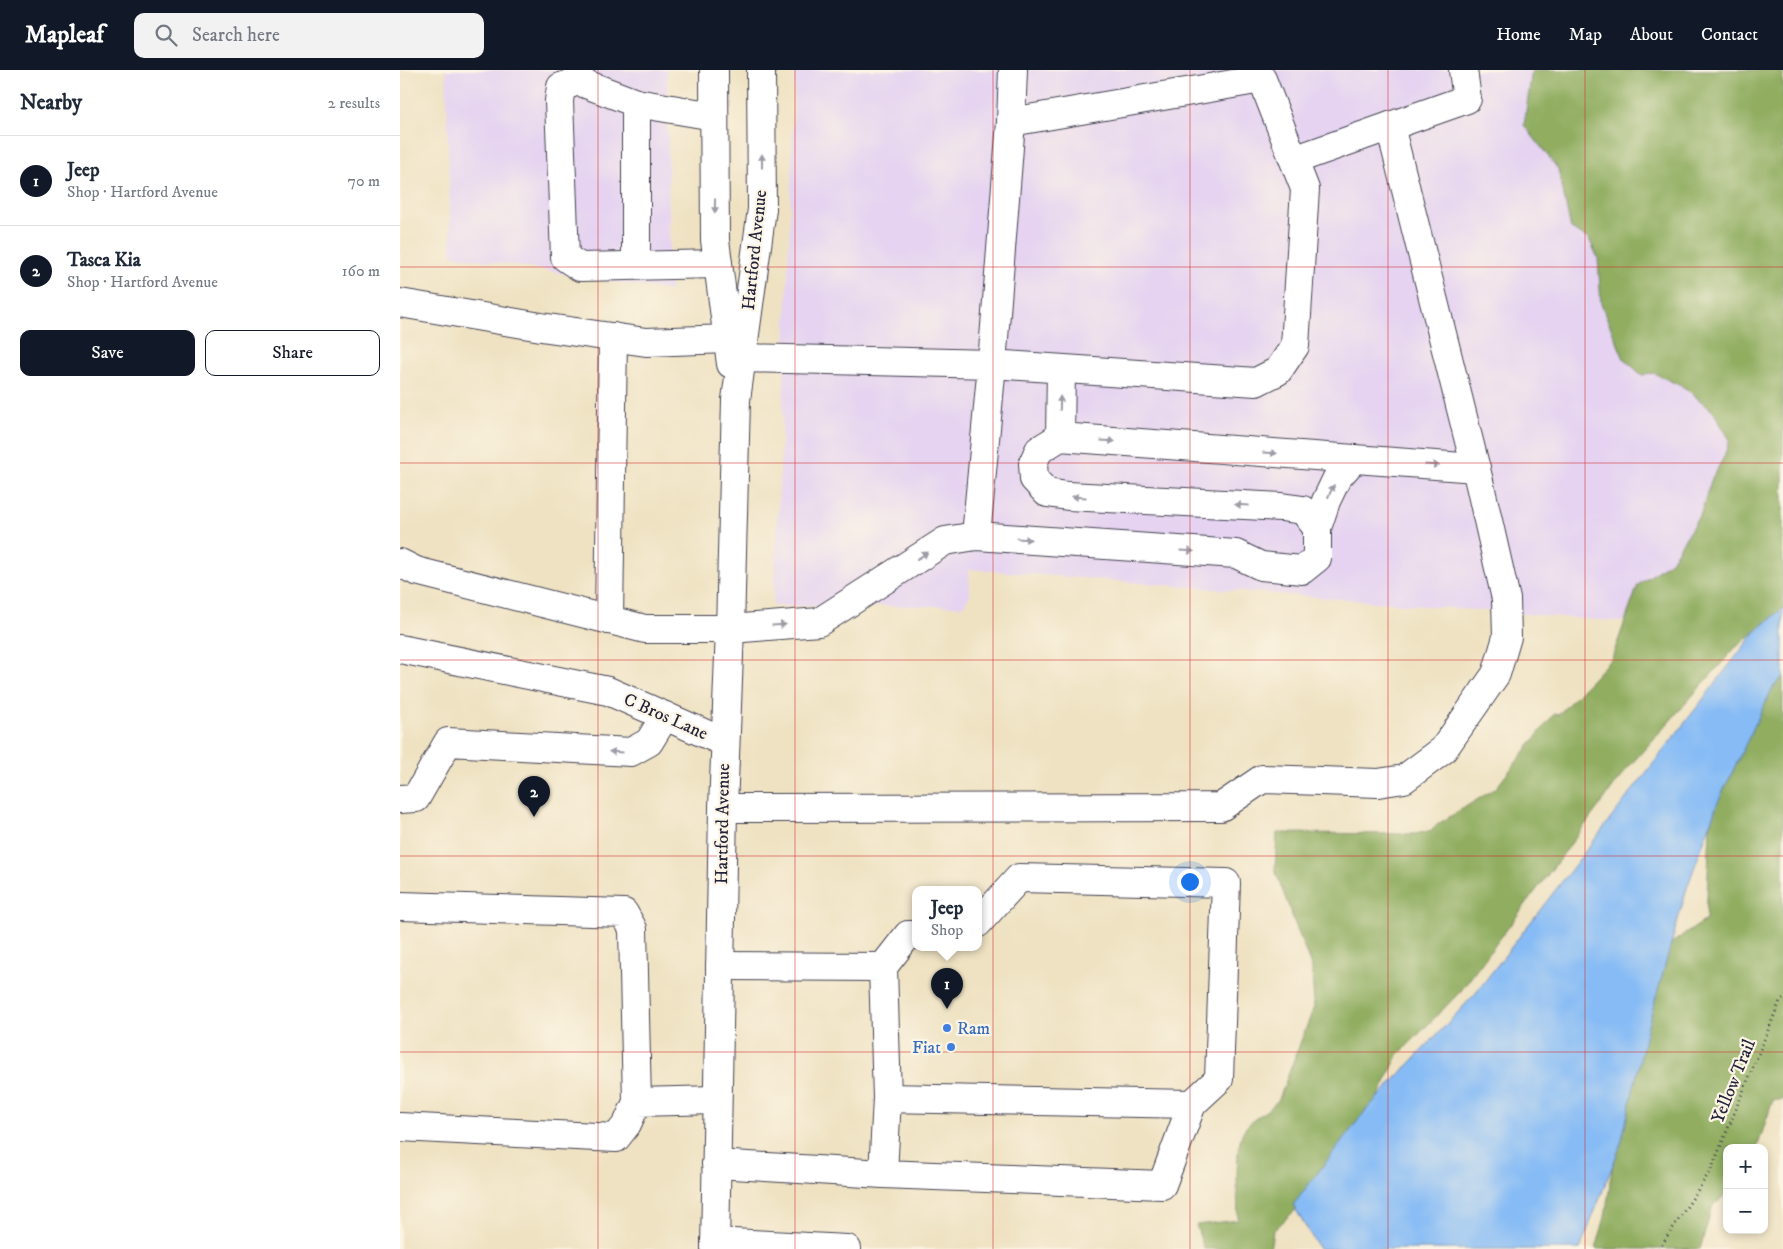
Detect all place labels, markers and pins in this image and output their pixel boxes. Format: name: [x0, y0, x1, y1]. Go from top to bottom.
pin: 2: [518, 776, 550, 817]
pin: 1: [931, 968, 963, 1009]
place label: Ram: [957, 1018, 990, 1040]
marker: Ram: [941, 1022, 953, 1034]
place label: Fiat: [912, 1037, 941, 1059]
marker: Fiat: [945, 1041, 957, 1053]

